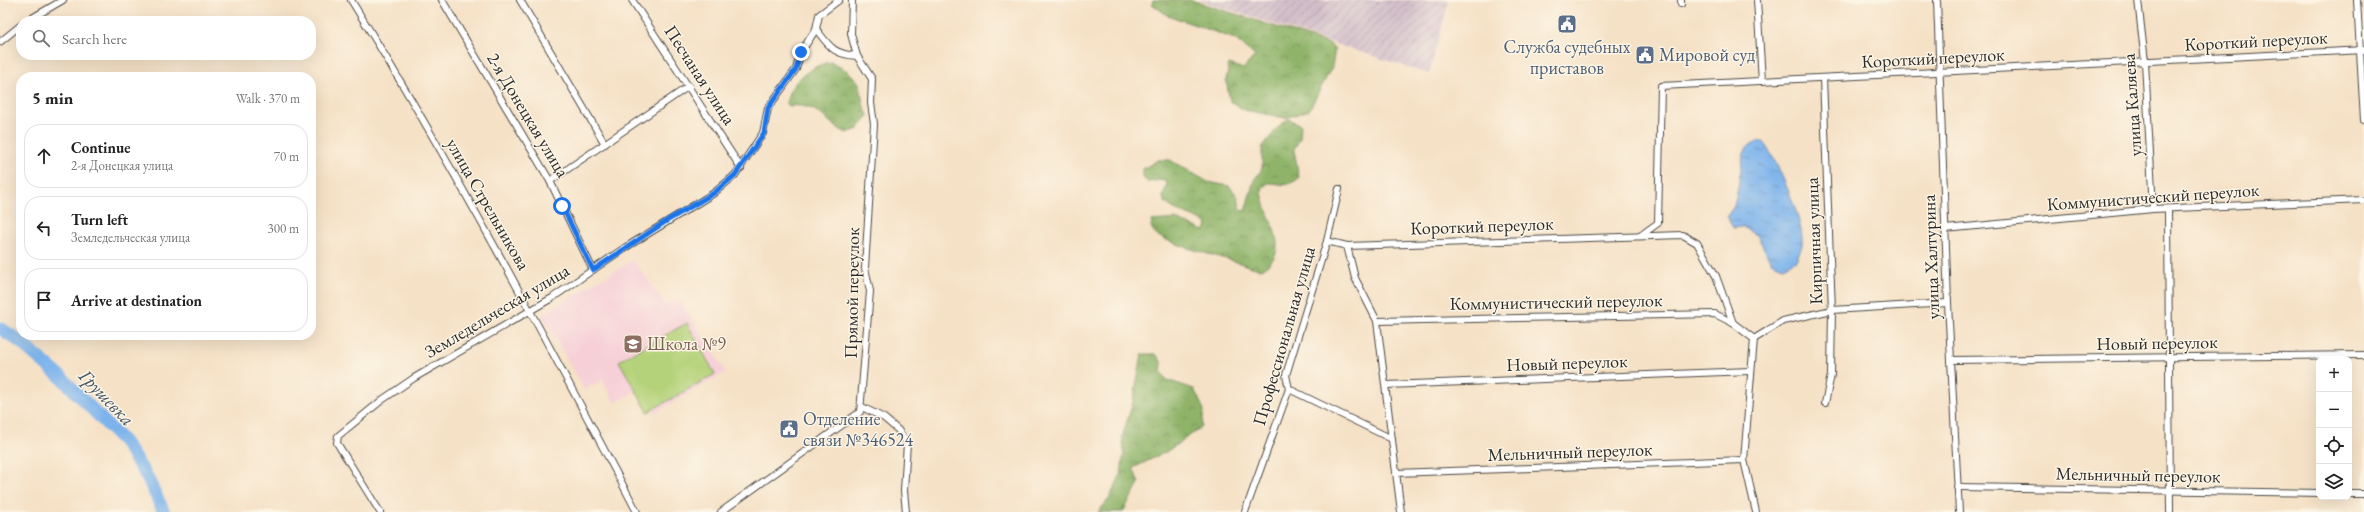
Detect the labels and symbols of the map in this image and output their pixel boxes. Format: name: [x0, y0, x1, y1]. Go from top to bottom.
public building icon: Служба судебных приставов: [1556, 13, 1578, 35]
street label: Песчаная улица: [660, 21, 742, 130]
street label: Короткий переулок: [2184, 25, 2329, 56]
place label: Служба судебных приставов: [1503, 35, 1631, 79]
street label: Короткий переулок: [1861, 42, 2006, 73]
route end: [792, 43, 810, 61]
place label: Мировой суд: [1659, 43, 1755, 66]
public building icon: Мировой суд: [1634, 44, 1656, 66]
street label: 2-я Донецкая улица: [482, 48, 575, 182]
street label: улица Каляева: [2116, 52, 2147, 157]
street label: улица Стрельникова: [441, 134, 536, 275]
street label: Кирпичная улица: [1800, 176, 1827, 305]
street label: Коммунистический переулок: [2046, 178, 2260, 215]
street label: улица Халтурина: [1917, 193, 1944, 320]
route start: [553, 197, 571, 215]
street label: Короткий переулок: [1410, 211, 1554, 239]
street label: Прямой переулок: [839, 227, 864, 359]
street label: Профессиональная улица: [1247, 243, 1320, 428]
street label: Земледельческая улица: [420, 258, 574, 363]
street label: Коммунистический переулок: [1449, 288, 1663, 315]
street label: Новый переулок: [2096, 330, 2218, 355]
place label: Школа №9: [647, 332, 726, 355]
school or university icon: Школа №9: [622, 333, 644, 355]
street label: Новый переулок: [1506, 349, 1628, 376]
water label: Грушевка: [73, 363, 140, 431]
place label: Отделение связи №346524: [803, 407, 913, 451]
public building icon: Отделение связи №346524: [778, 418, 800, 440]
street label: Мельничный переулок: [1487, 437, 1653, 466]
street label: Мельничный переулок: [2055, 462, 2221, 487]

